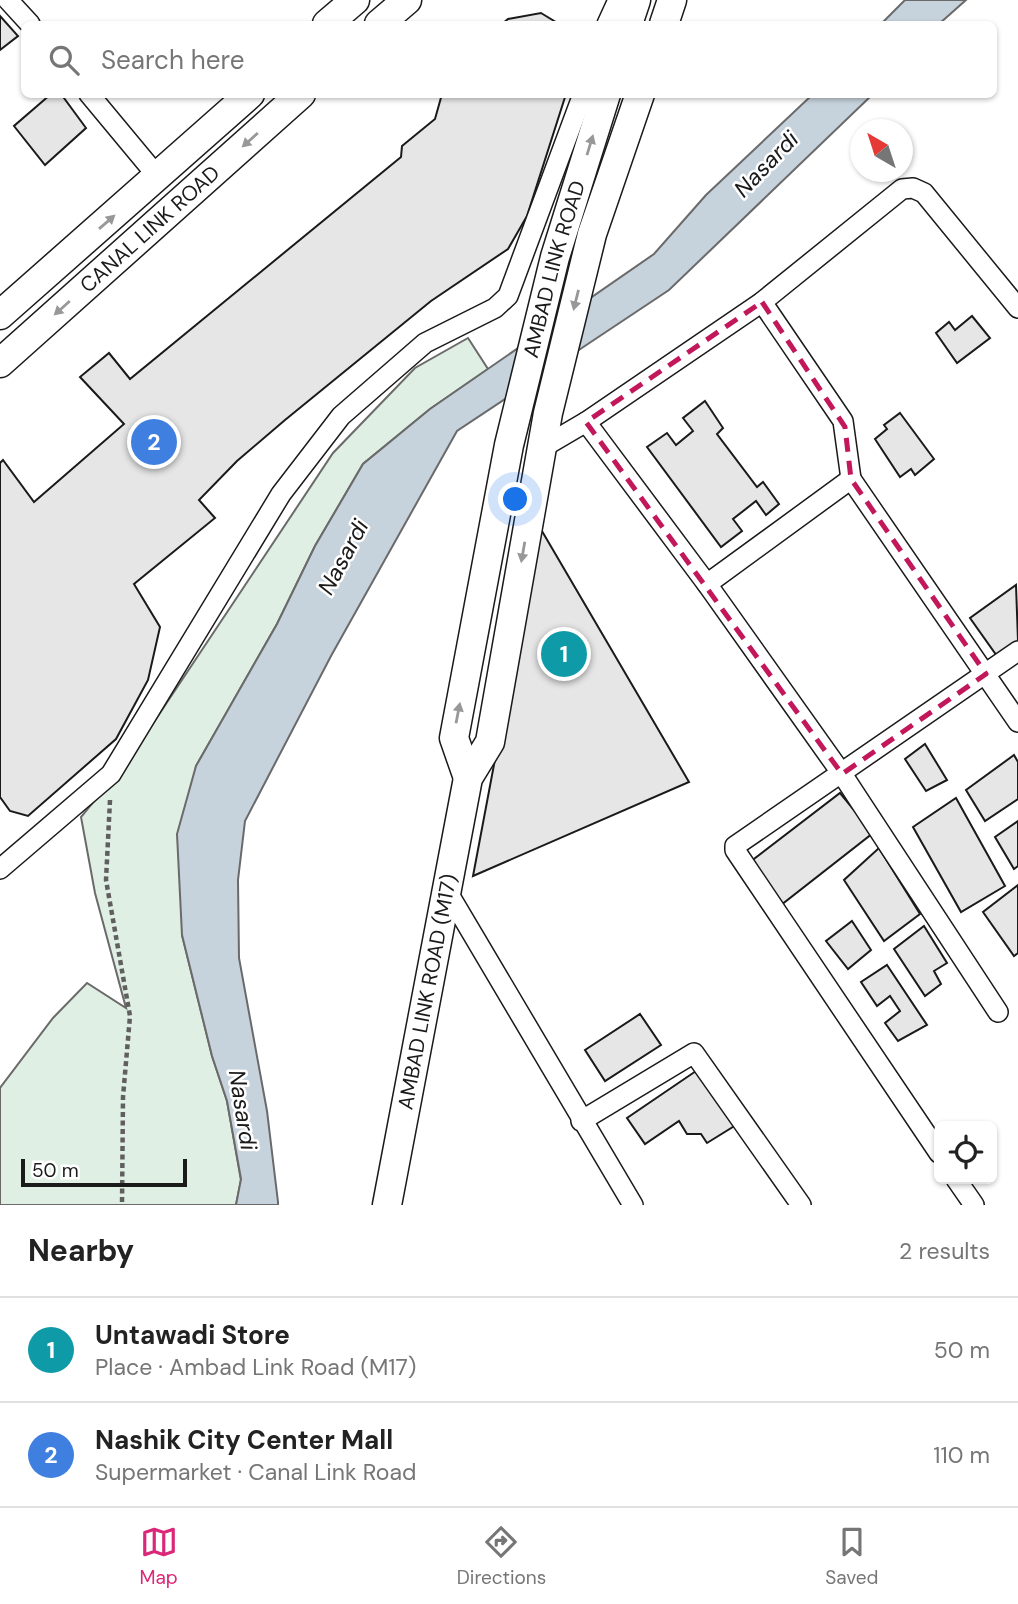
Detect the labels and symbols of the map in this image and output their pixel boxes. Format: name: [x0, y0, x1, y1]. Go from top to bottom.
north arrow: [850, 119, 913, 182]
water label: Nasardi: [727, 124, 805, 204]
one-way arrow: [241, 132, 259, 148]
one-way arrow: [586, 135, 596, 156]
street label: CANAL LINK ROAD: [74, 159, 226, 299]
street label: AMBAD LINK ROAD: [517, 177, 592, 361]
one-way arrow: [98, 214, 116, 230]
one-way arrow: [570, 289, 581, 311]
one-way arrow: [53, 300, 71, 316]
pin: 2: [131, 416, 177, 468]
your location: [498, 482, 532, 516]
water label: Nasardi: [311, 514, 375, 600]
one-way arrow: [517, 541, 528, 563]
pin: 1: [541, 628, 587, 680]
one-way arrow: [453, 702, 464, 724]
street label: AMBAD LINK ROAD (M17): [391, 872, 463, 1112]
water label: Nasardi: [222, 1068, 264, 1153]
scale bar: [21, 1156, 187, 1188]

